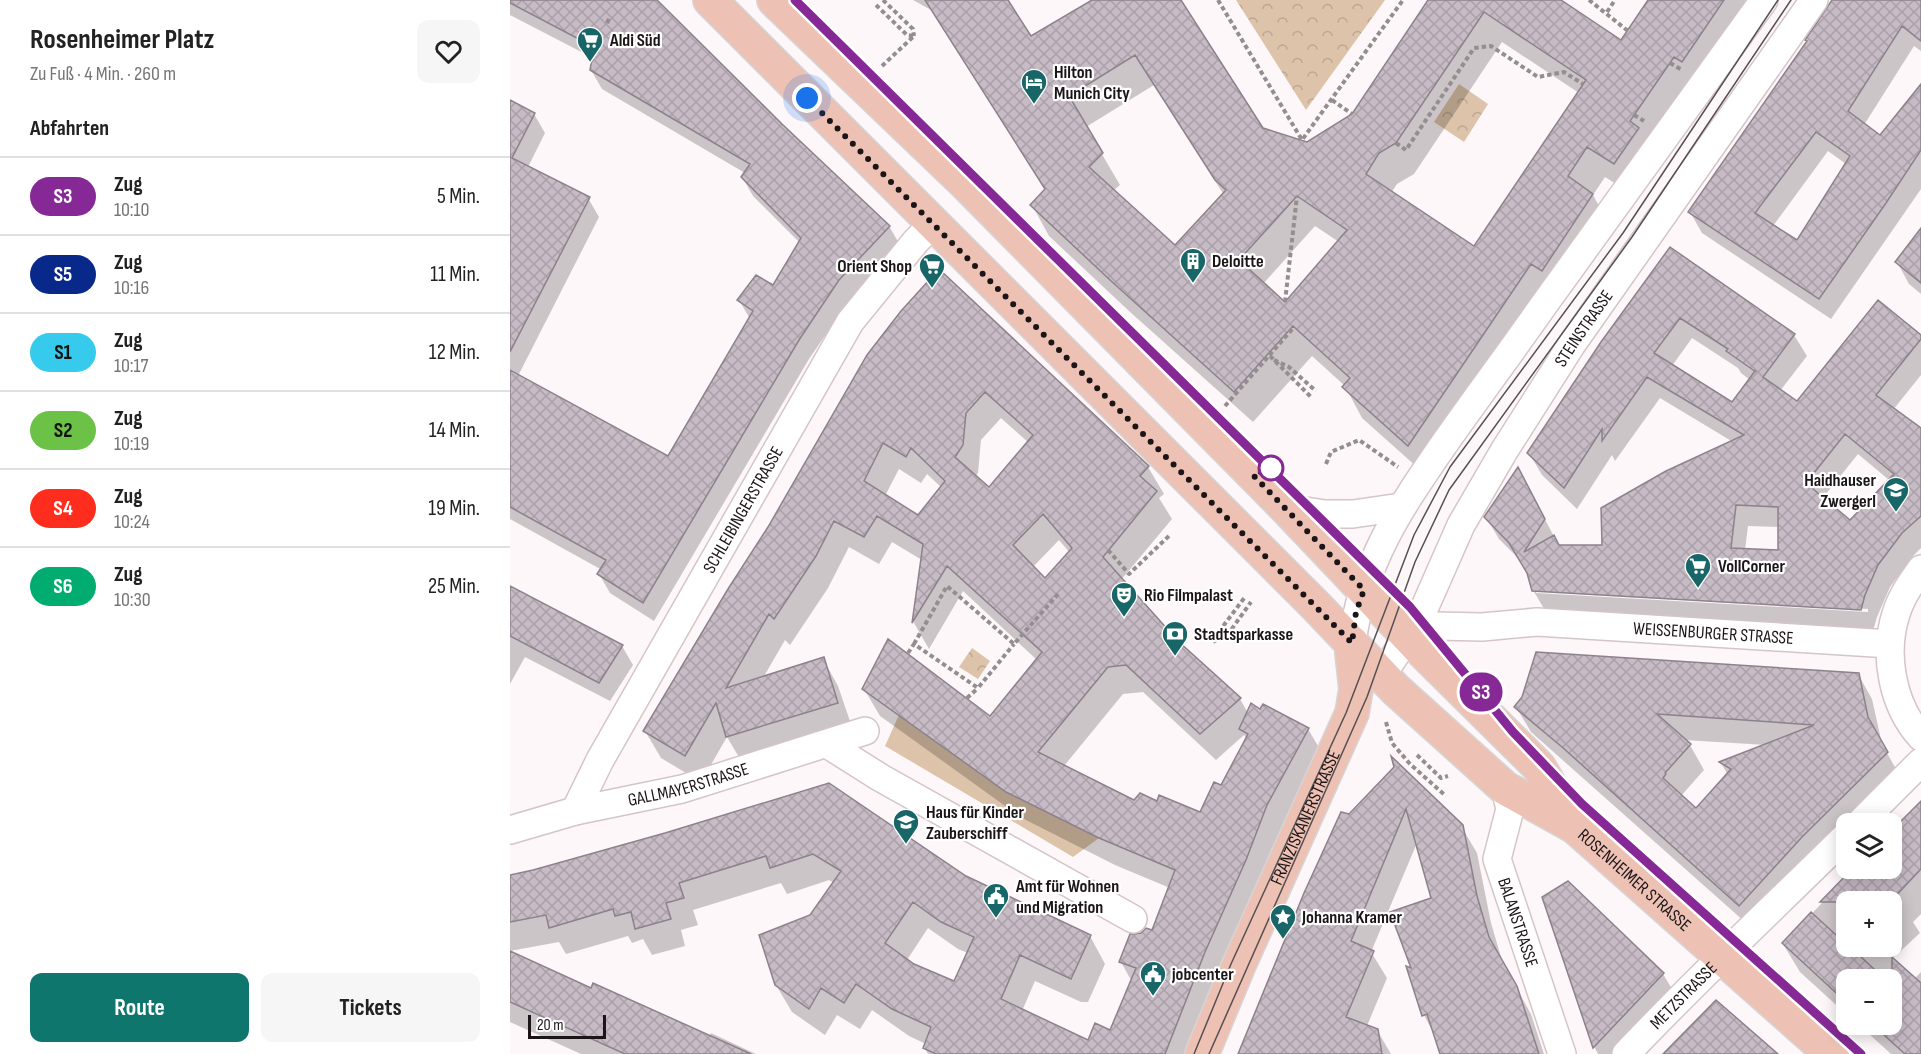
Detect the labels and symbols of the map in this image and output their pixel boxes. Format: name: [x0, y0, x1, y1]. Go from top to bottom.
supermarket icon: Aldi Süd: [575, 25, 605, 63]
place label: Aldi Süd: [609, 30, 661, 51]
place label: Hilton Munich City: [1054, 62, 1130, 104]
hotel icon: Hilton Munich City: [1019, 67, 1049, 105]
your location: [792, 83, 822, 113]
building icon: Deloitte: [1178, 246, 1208, 284]
supermarket icon: Orient Shop: [917, 251, 947, 289]
place label: Deloitte: [1212, 251, 1264, 272]
place label: Orient Shop: [837, 256, 912, 277]
street label: STEINSTRASSE: [1550, 286, 1618, 371]
street label: SCHLEIBINGERSTRASSE: [699, 443, 788, 577]
unlabelled marker: [1258, 455, 1284, 481]
place label: Haidhauser Zwergerl: [1804, 470, 1876, 512]
school or university icon: Haidhauser Zwergerl: [1881, 475, 1911, 513]
supermarket icon: VollCorner: [1683, 551, 1713, 589]
place label: VollCorner: [1718, 556, 1786, 577]
theatre icon: Rio Filmpalast: [1109, 580, 1139, 618]
place label: Rio Filmpalast: [1144, 585, 1233, 606]
street label: WEISSENBURGER STRASSE: [1633, 618, 1794, 649]
bank icon: Stadtsparkasse: [1160, 619, 1190, 657]
place label: Stadtsparkasse: [1194, 624, 1293, 645]
line badge: S3: [1454, 672, 1508, 712]
street label: FRANZISKANERSTRASSE: [1266, 747, 1345, 888]
street label: GALLMAYERSTRASSE: [626, 759, 751, 811]
place label: Haus für Kinder Zauberschiff: [926, 802, 1024, 844]
school or university icon: Haus für Kinder Zauberschiff: [891, 807, 921, 845]
street label: ROSENHEIMER STRASSE: [1573, 824, 1695, 936]
street label: BALANSTRASSE: [1493, 875, 1542, 970]
place label: Amt für Wohnen und Migration: [1015, 876, 1119, 918]
public building icon: Amt für Wohnen und Migration: [981, 881, 1011, 919]
place icon: Johanna Kramer: [1268, 902, 1298, 940]
place label: Johanna Kramer: [1301, 907, 1403, 928]
street label: METZSTRASSE: [1646, 958, 1722, 1034]
public building icon: jobcenter: [1138, 959, 1168, 997]
place label: jobcenter: [1171, 964, 1234, 985]
scale bar: [528, 1012, 606, 1040]

